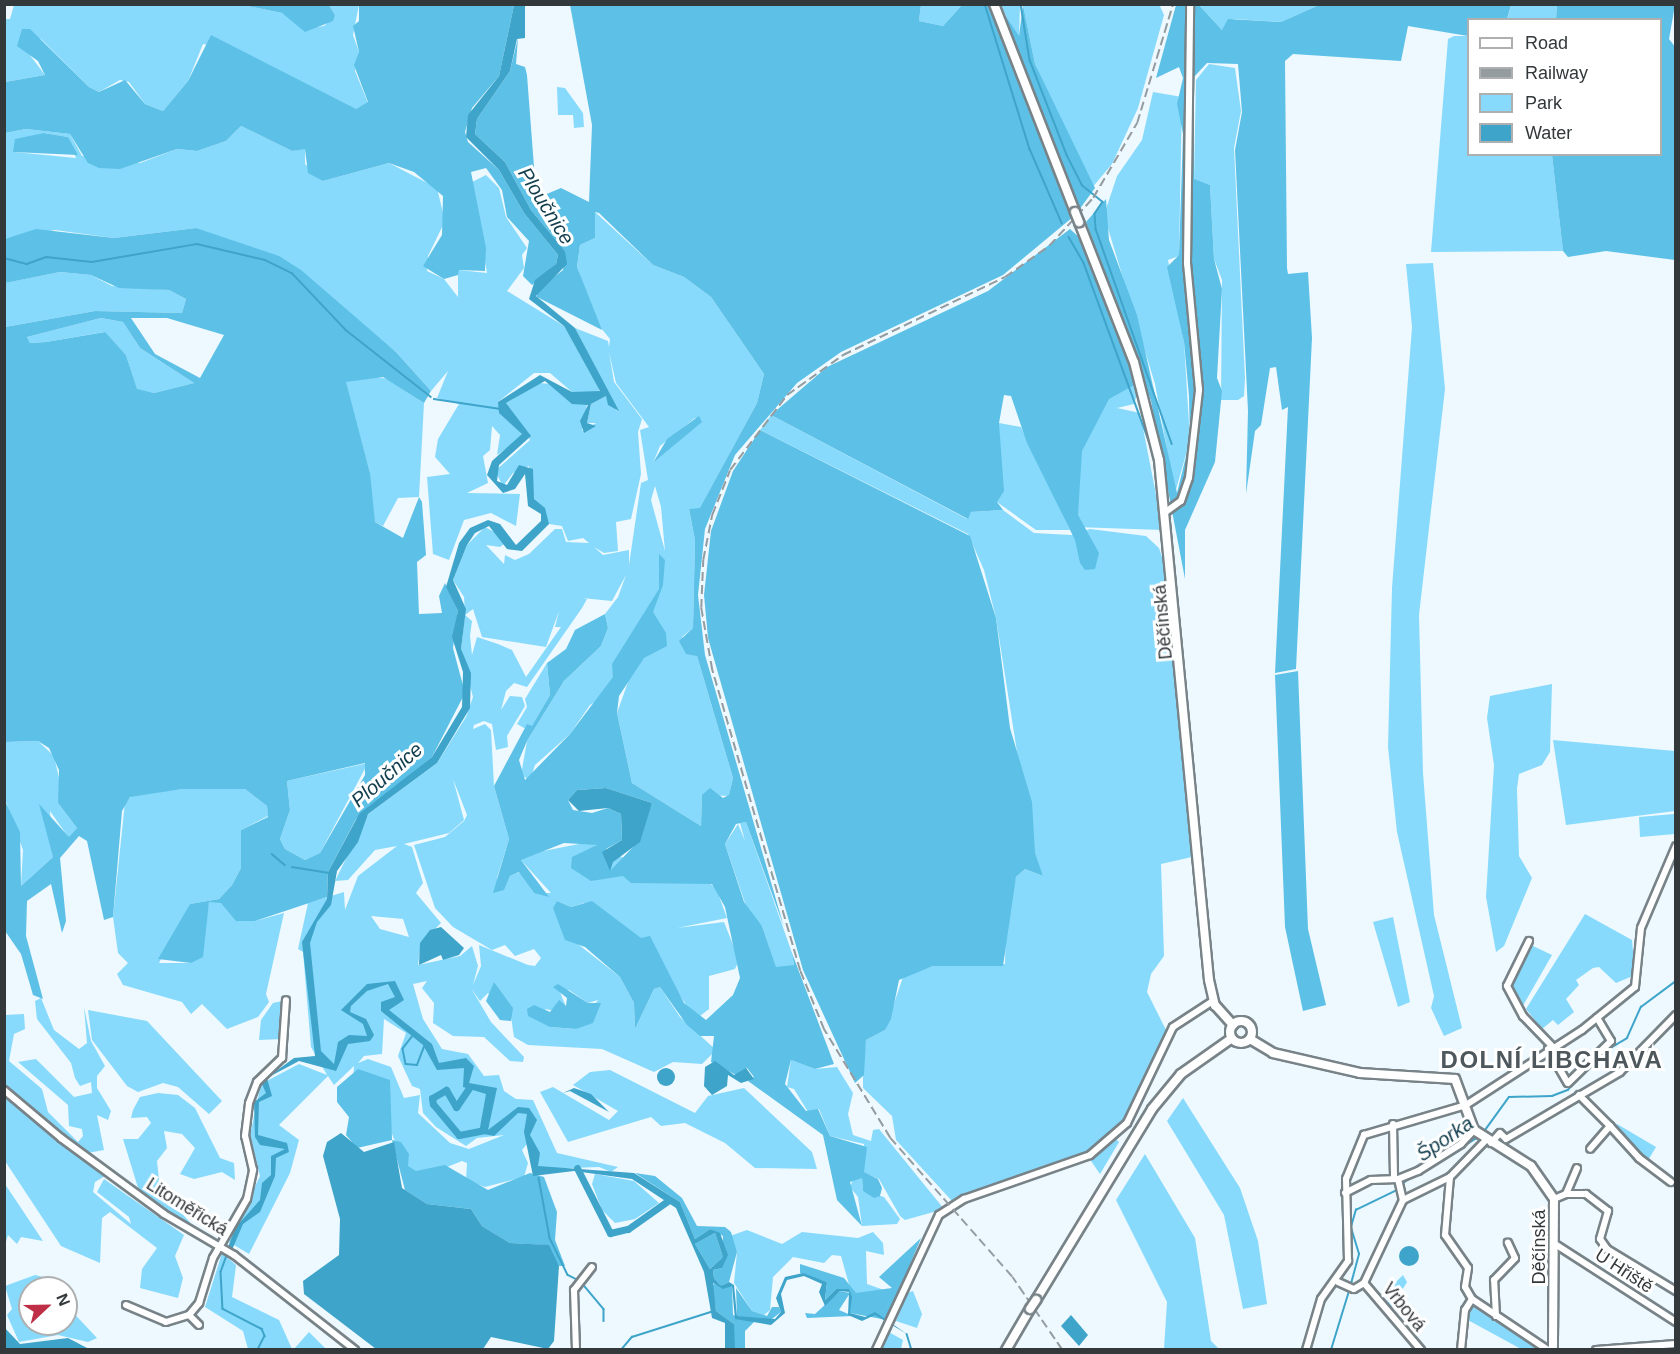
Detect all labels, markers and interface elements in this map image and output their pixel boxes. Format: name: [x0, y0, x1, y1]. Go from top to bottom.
legend: [1467, 18, 1662, 156]
text: Road: [1525, 33, 1568, 53]
text: Railway: [1525, 63, 1588, 83]
text: Park: [1525, 93, 1562, 113]
text: Water: [1525, 123, 1572, 143]
water label: Ploučnice: [513, 163, 579, 249]
street label: Děčínská: [1149, 584, 1177, 660]
water label: Ploučnice: [346, 737, 428, 813]
district label: DOLNÍ LIBCHAVA: [1441, 1046, 1663, 1074]
water label: Šporka: [1412, 1111, 1478, 1167]
street label: Litoměřická: [142, 1173, 232, 1241]
street label: Děčínská: [1528, 1209, 1550, 1285]
street label: U Hřiště: [1591, 1244, 1657, 1298]
north arrow: [18, 1276, 78, 1336]
street label: Vrbová: [1378, 1278, 1430, 1336]
text: N: [53, 1291, 73, 1308]

